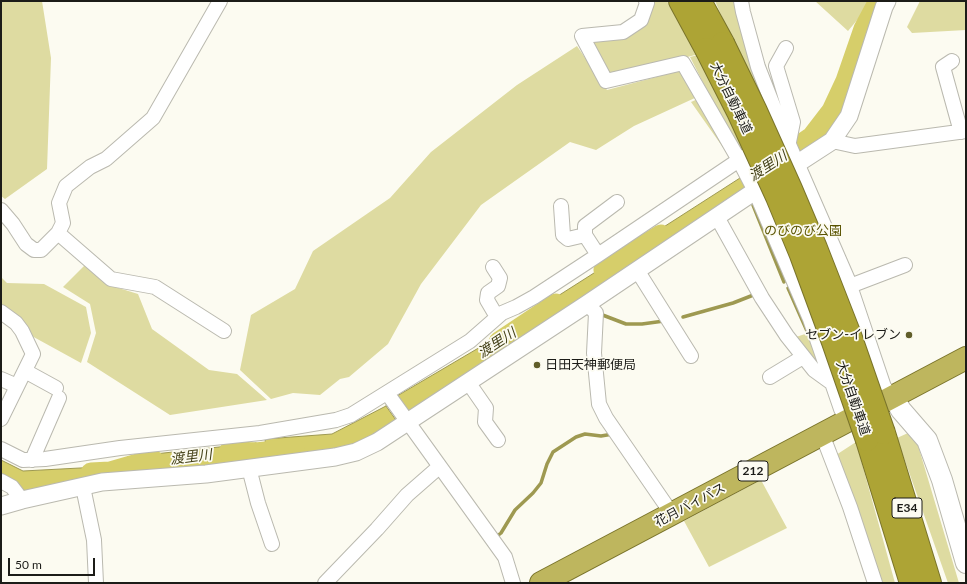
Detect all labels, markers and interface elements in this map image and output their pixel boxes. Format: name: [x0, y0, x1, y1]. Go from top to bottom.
street label: 大分自動車道: [707, 60, 755, 136]
water label: 渡里川: [746, 148, 790, 184]
park label: のびのび公園: [764, 223, 842, 239]
water label: 渡里川: [475, 325, 519, 361]
place label: セブン-イレブン: [805, 327, 901, 343]
marker: セブン-イレブン: [904, 330, 914, 340]
place label: 日田天神郵便局: [545, 357, 636, 373]
street label: 大分自動車道: [833, 359, 873, 437]
marker: 日田天神郵便局: [532, 360, 542, 370]
water label: 渡里川: [169, 446, 213, 468]
road number: 212: [738, 461, 768, 481]
street label: 花月バイパス: [652, 480, 728, 530]
road number: E34: [892, 498, 922, 518]
scale bar: [10, 550, 97, 576]
text: 50 m: [15, 557, 42, 572]

